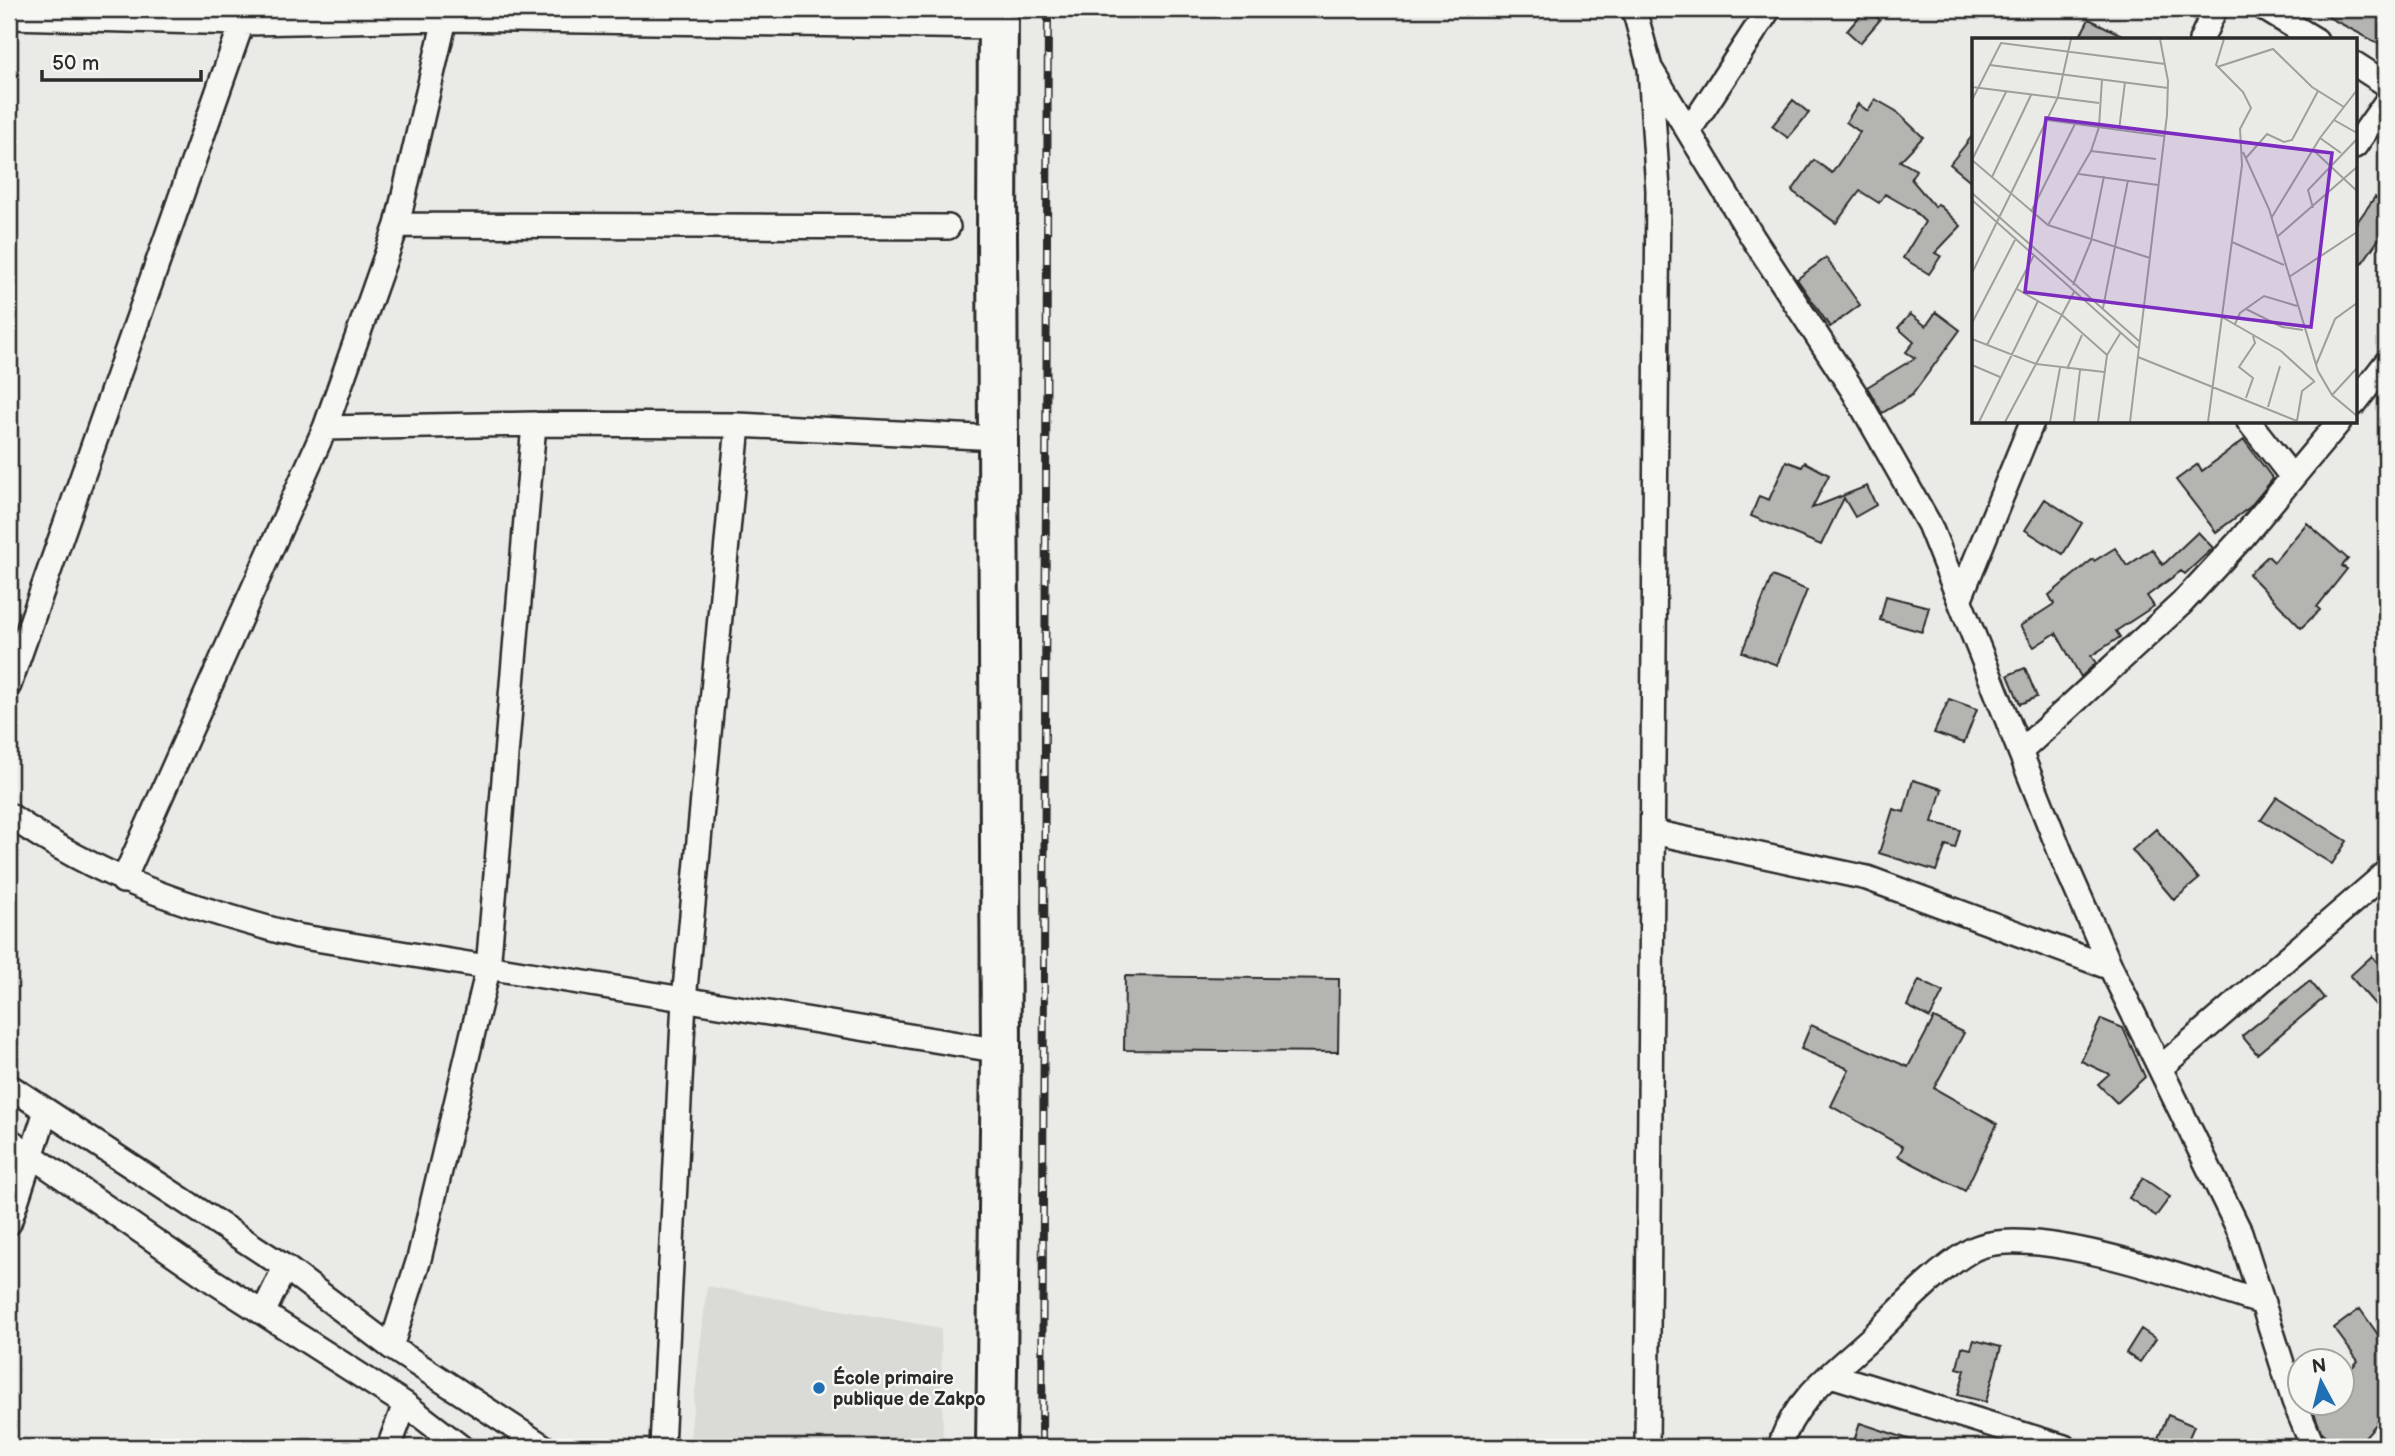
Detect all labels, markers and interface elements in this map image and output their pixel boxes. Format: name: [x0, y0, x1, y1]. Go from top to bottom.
scale bar: [42, 38, 201, 82]
inset map: [1972, 38, 2356, 424]
text: 50 m: [52, 51, 99, 76]
north arrow: [2286, 1348, 2356, 1418]
text: N: [2311, 1354, 2328, 1379]
place label: École primaire publique de Zakpo: [833, 1366, 985, 1410]
marker: École primaire publique de Zakpo: [811, 1380, 827, 1396]

